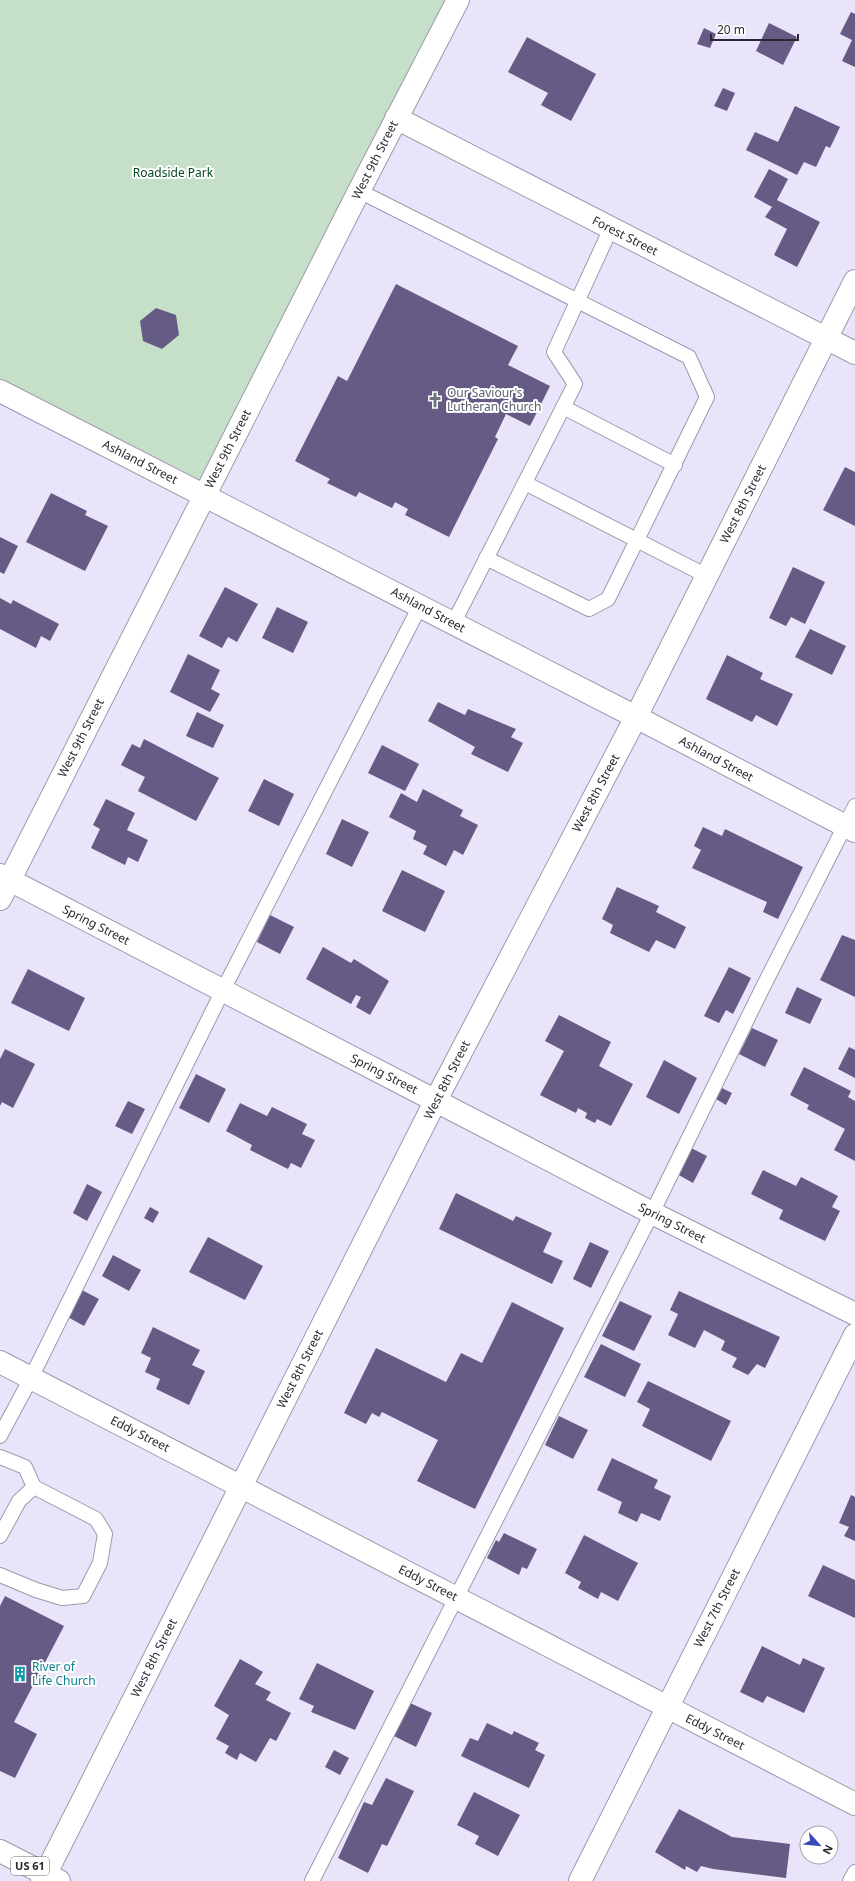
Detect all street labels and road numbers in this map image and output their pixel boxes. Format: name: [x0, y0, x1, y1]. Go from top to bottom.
street label: West 9th Street: [347, 117, 402, 202]
street label: Forest Street: [589, 212, 662, 260]
street label: West 9th Street: [200, 406, 255, 491]
street label: Ashland Street: [100, 435, 181, 488]
street label: West 8th Street: [715, 461, 770, 546]
street label: Ashland Street: [388, 583, 469, 637]
street label: West 9th Street: [53, 695, 108, 780]
street label: Ashland Street: [676, 732, 757, 786]
street label: West 8th Street: [568, 750, 624, 835]
street label: Spring Street: [60, 900, 133, 949]
street label: West 8th Street: [419, 1037, 474, 1122]
street label: Spring Street: [348, 1049, 421, 1098]
street label: Spring Street: [636, 1198, 709, 1247]
street label: West 8th Street: [272, 1326, 327, 1411]
street label: Eddy Street: [108, 1411, 173, 1456]
street label: Eddy Street: [396, 1560, 461, 1605]
street label: West 7th Street: [689, 1565, 744, 1650]
street label: West 8th Street: [126, 1615, 181, 1700]
street label: Eddy Street: [683, 1709, 748, 1754]
road number: US 61: [11, 1857, 49, 1875]

